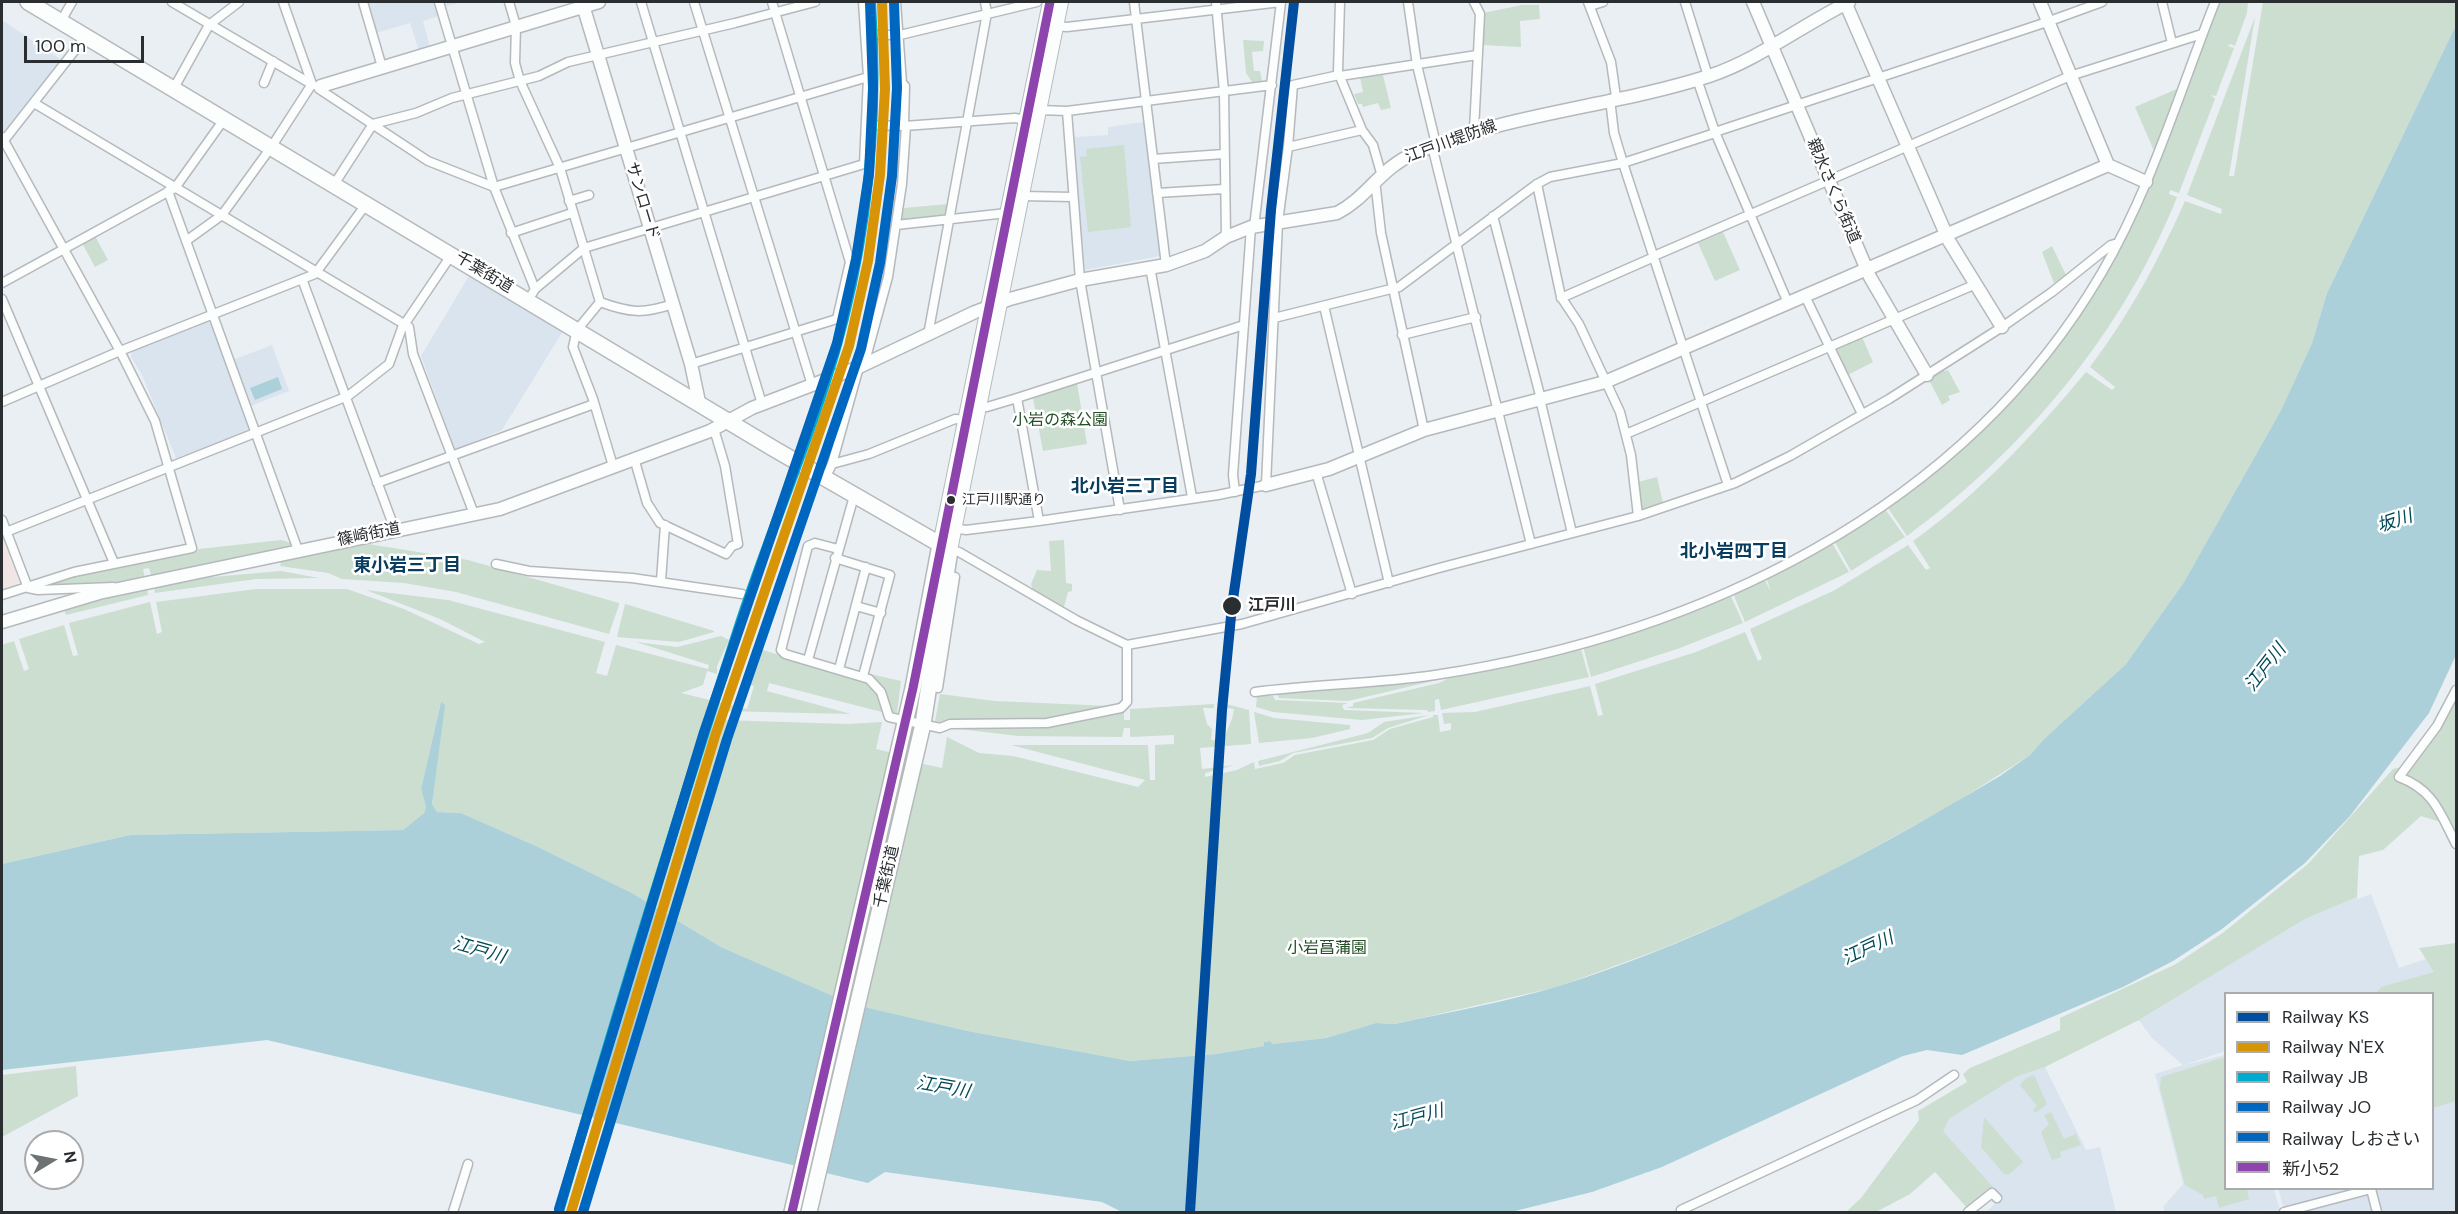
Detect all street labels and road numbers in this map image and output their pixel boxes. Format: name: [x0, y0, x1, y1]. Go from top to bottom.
street label: 江戸川堤防線: [1403, 117, 1499, 167]
street label: 親水さくら街道: [1802, 136, 1864, 246]
street label: サンロード: [621, 160, 663, 242]
street label: 千葉街道: [452, 248, 516, 298]
street label: 篠崎街道: [336, 519, 402, 551]
street label: 千葉街道: [870, 844, 904, 910]

